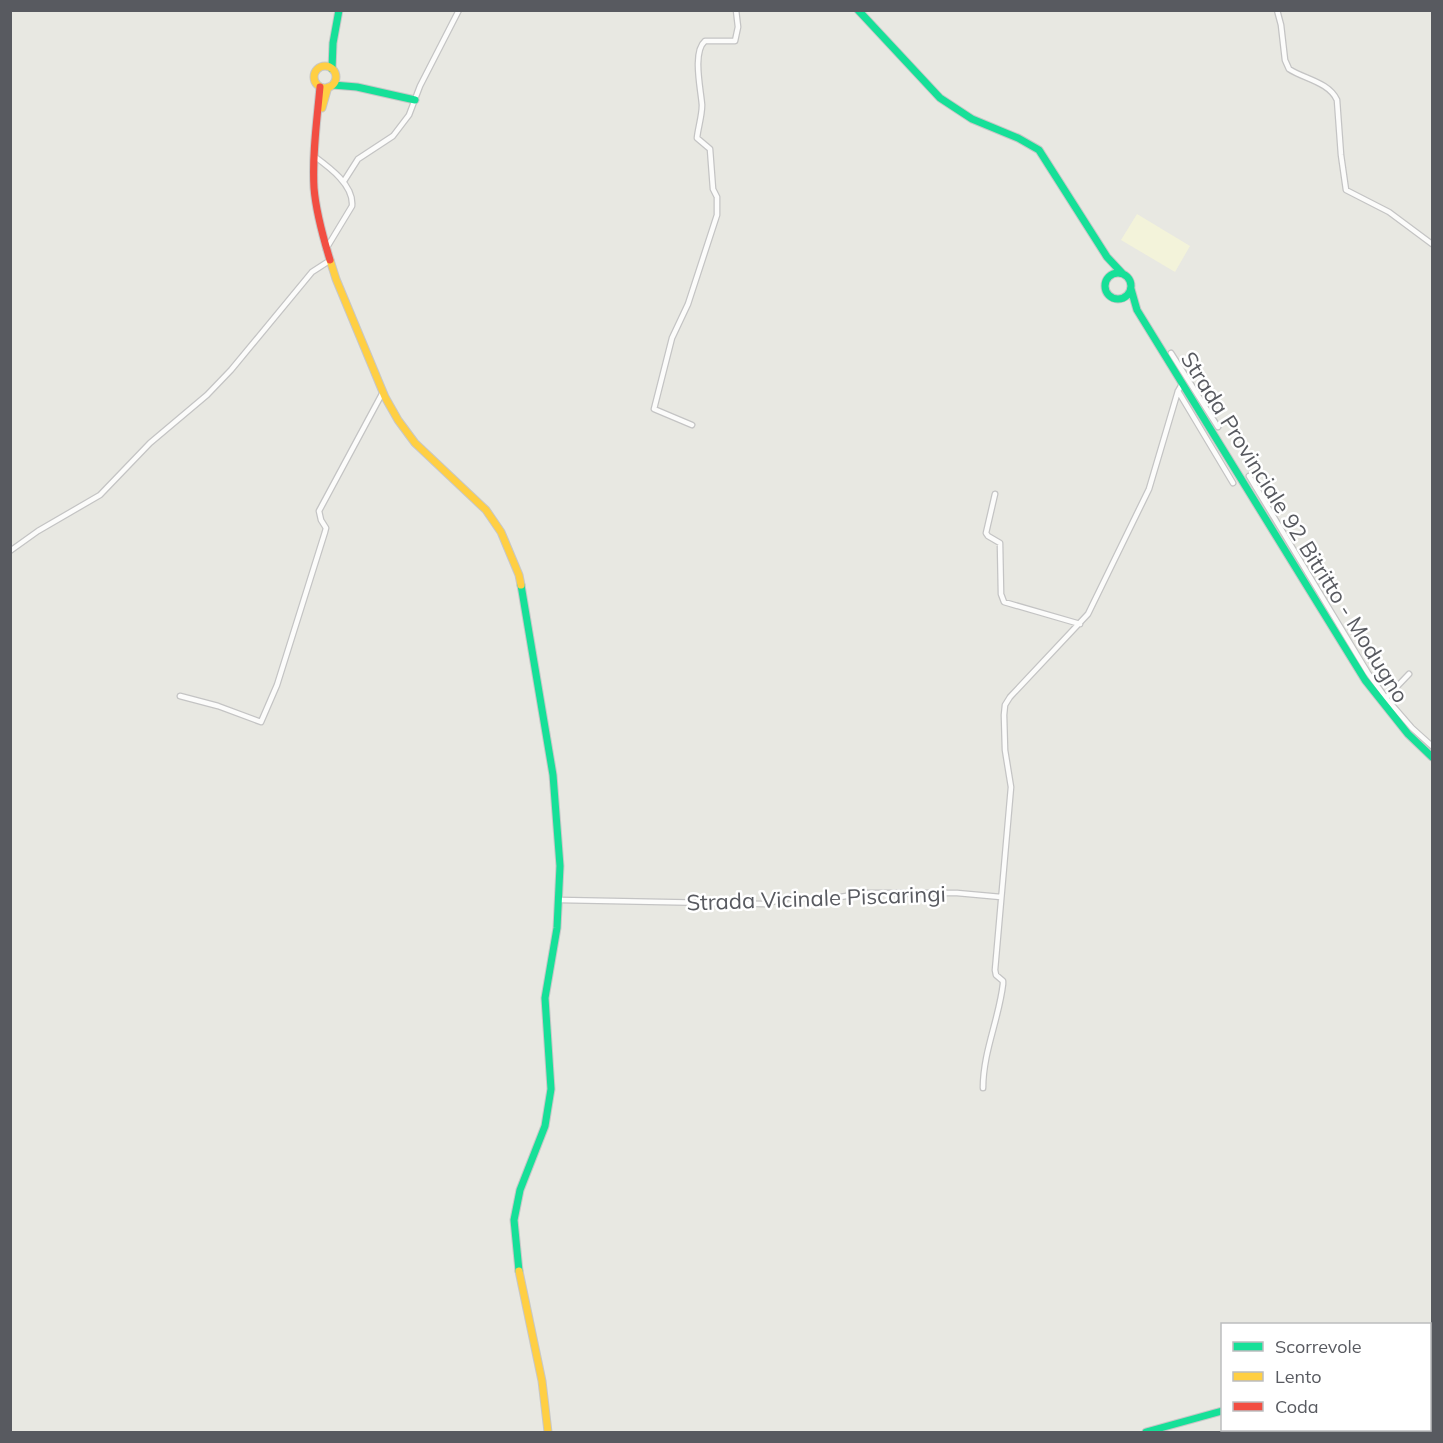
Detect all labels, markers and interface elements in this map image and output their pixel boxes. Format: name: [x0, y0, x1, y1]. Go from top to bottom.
street label: Strada Provinciale 92 Bitritto - Modugno: [1175, 346, 1415, 708]
street label: Strada Vicinale Piscaringi: [686, 879, 946, 917]
legend: [1221, 1323, 1431, 1431]
text: Scorrevole: [1275, 1335, 1362, 1358]
text: Lento: [1275, 1365, 1322, 1388]
text: Coda: [1275, 1395, 1319, 1418]

